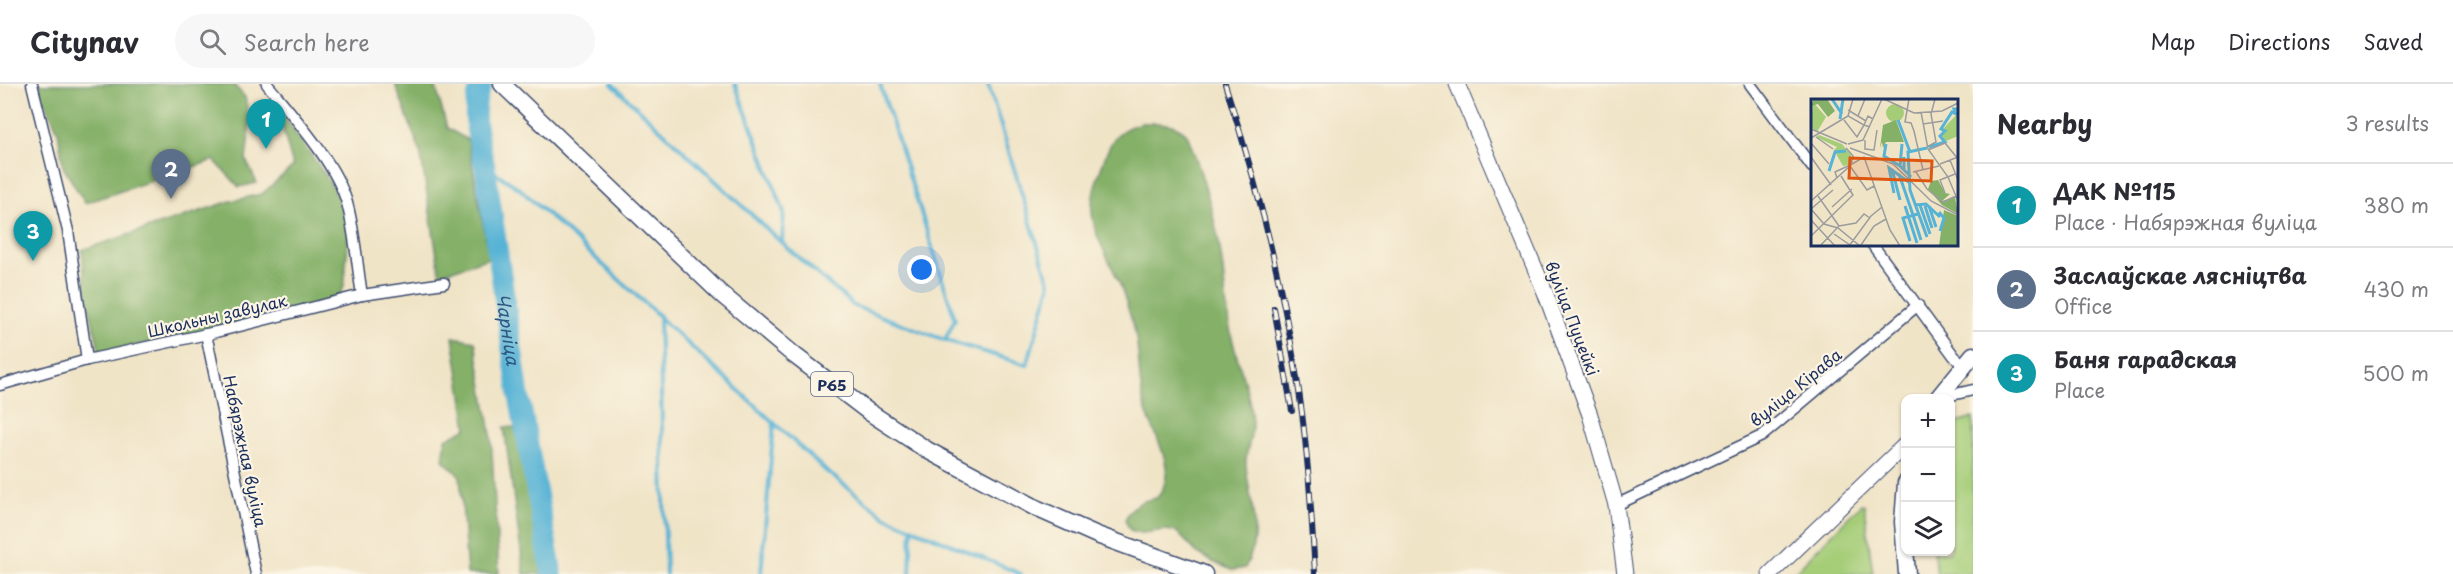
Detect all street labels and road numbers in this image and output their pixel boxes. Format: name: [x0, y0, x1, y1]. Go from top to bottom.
street label: вуліца Пуцейкі: [1540, 257, 1606, 379]
street label: Школьны завулак: [145, 287, 290, 343]
street label: вуліца Кірава: [1744, 342, 1846, 432]
road number: Р65: [811, 372, 853, 396]
street label: Набярэжная вуліца: [218, 373, 274, 529]

